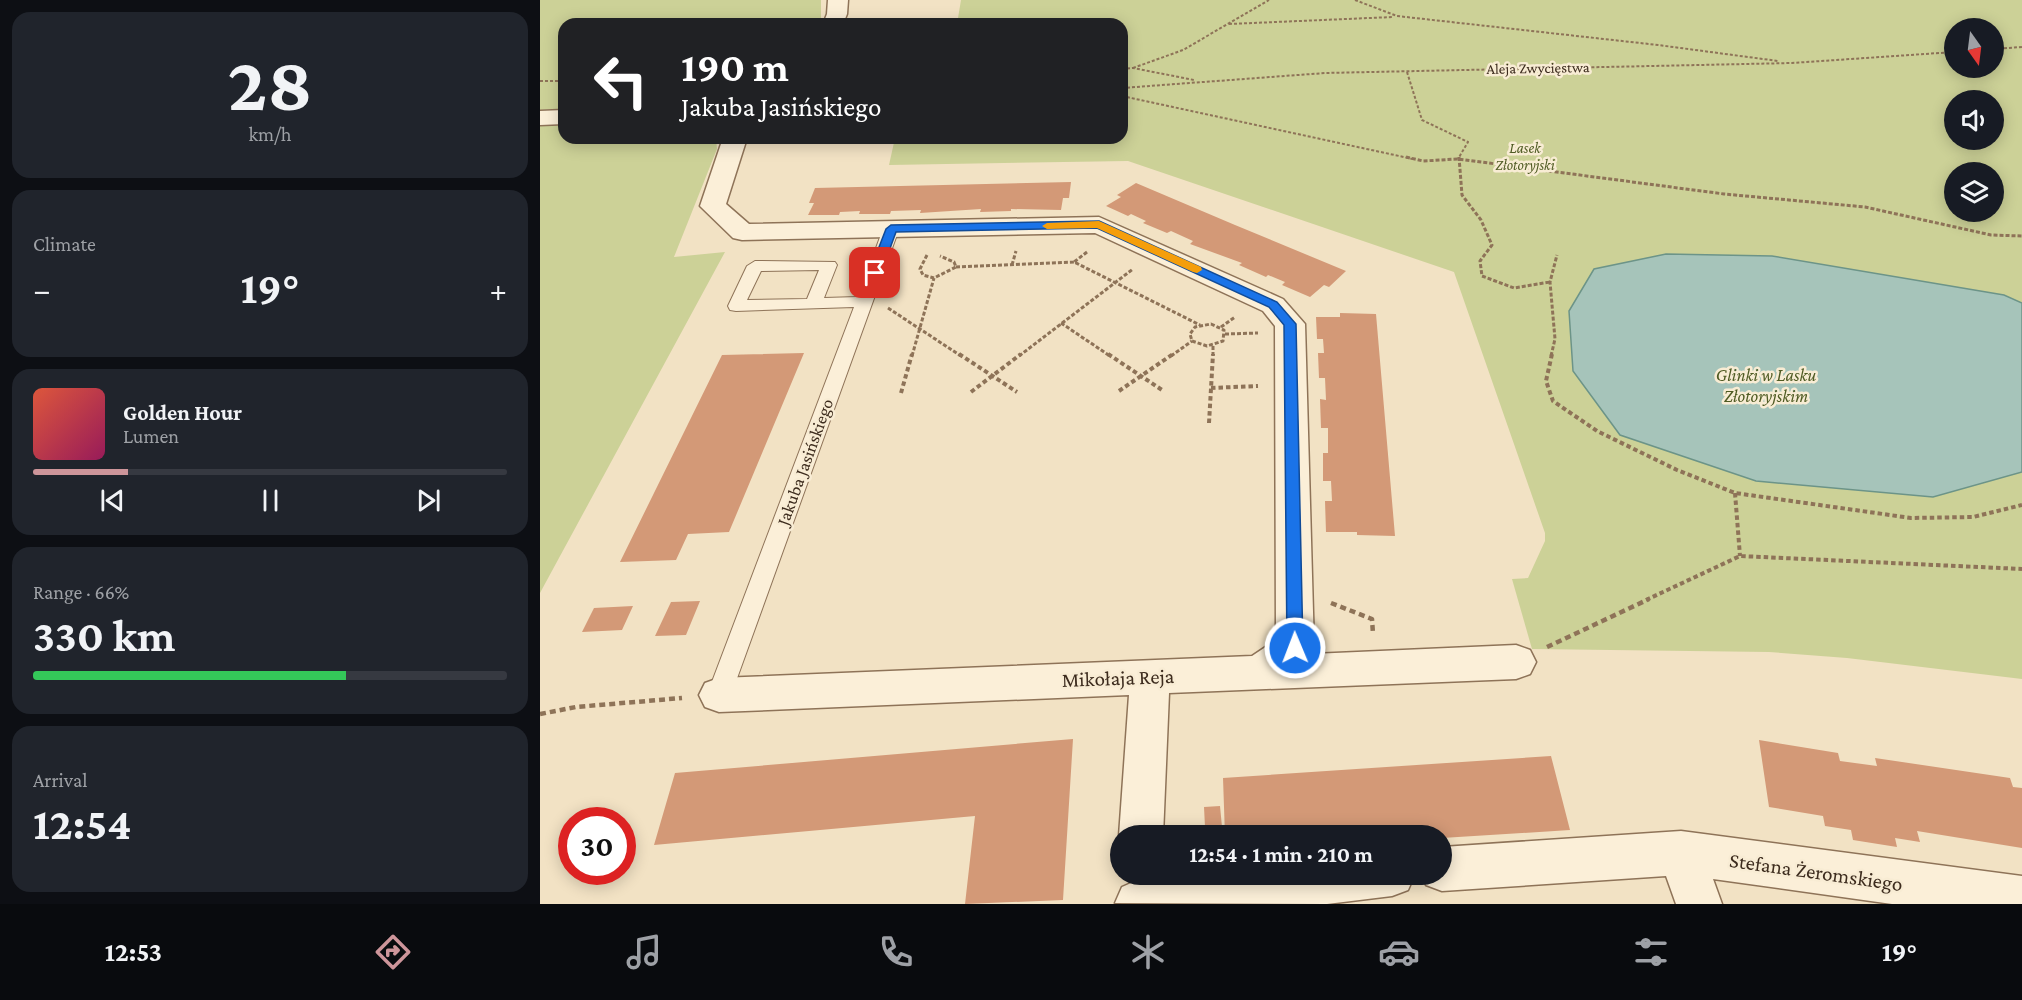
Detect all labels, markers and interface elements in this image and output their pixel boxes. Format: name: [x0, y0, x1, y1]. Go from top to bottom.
north arrow: [1944, 18, 2004, 78]
map controls: [1944, 18, 2004, 222]
text: 28: [227, 40, 313, 127]
icon: left: [582, 42, 660, 120]
text: 190 m: [681, 43, 789, 90]
street label: Aleja Zwycięstwa: [1486, 59, 1590, 78]
button: sound: [1944, 90, 2004, 150]
text: Jakuba Jasińskiego: [681, 92, 881, 122]
text: km/h: [248, 123, 292, 145]
park label: Lasek Złotoryjski: [1495, 140, 1556, 174]
button: layers: [1944, 162, 2004, 222]
text: Climate: [33, 233, 96, 255]
pin: [849, 247, 900, 298]
icon: arrive: [858, 256, 891, 289]
text: 19°: [241, 263, 299, 313]
text: −: [33, 271, 50, 308]
text: +: [490, 271, 507, 308]
park label: Glinki w Lasku Złotoryjskim: [1716, 365, 1816, 407]
street label: Jakuba Jasińskiego: [772, 396, 837, 530]
text: Golden Hour: [123, 400, 242, 425]
text: Lumen: [123, 425, 179, 447]
icon: previous: [96, 484, 129, 517]
icon: pause: [254, 484, 287, 517]
icon: next: [412, 484, 445, 517]
text: Range · 66%: [33, 581, 129, 603]
text: 330 km: [33, 611, 175, 661]
position arrow: [1263, 616, 1327, 680]
street label: Mikołaja Reja: [1061, 664, 1175, 692]
text: Arrival: [33, 769, 87, 791]
text: 12:54: [33, 799, 132, 849]
speed limit sign: 30: [558, 807, 636, 885]
text: 12:54 · 1 min · 210 m: [1189, 842, 1373, 867]
street label: Stefana Żeromskiego: [1728, 848, 1904, 896]
icon: directions: [372, 931, 414, 973]
icon: music: [623, 931, 665, 973]
icon: phone: [875, 931, 917, 973]
icon: climate: [1127, 931, 1169, 973]
icon: car: [1378, 931, 1420, 973]
icon: filters: [1630, 931, 1672, 973]
text: 12:53: [105, 937, 162, 967]
text: 19°: [1882, 937, 1917, 967]

